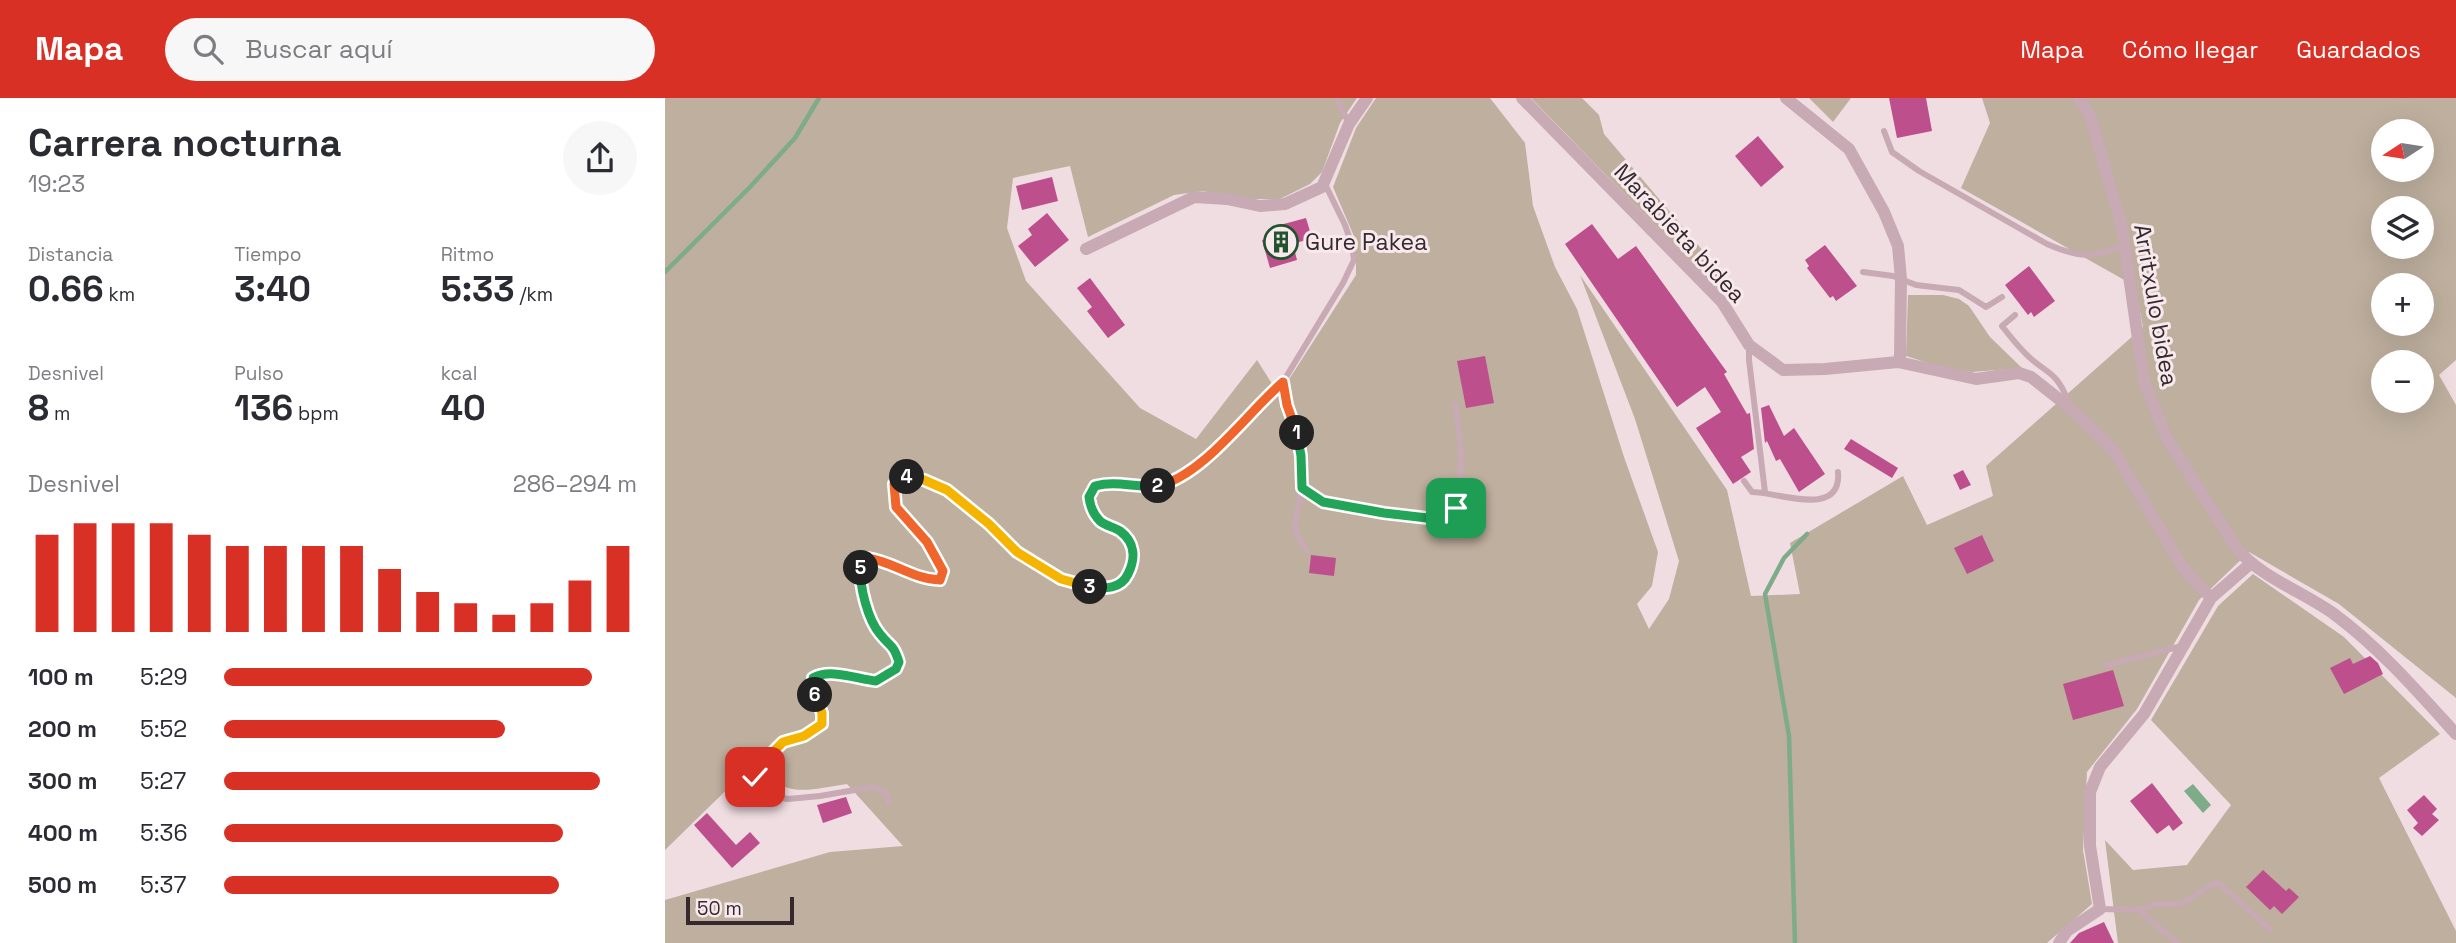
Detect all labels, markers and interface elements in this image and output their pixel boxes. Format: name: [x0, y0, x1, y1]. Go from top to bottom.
search box: [165, 18, 655, 81]
text: Mapa: [35, 28, 123, 70]
icon: search: [189, 30, 227, 68]
text: Buscar aquí: [245, 32, 393, 66]
text: Mapa: [2020, 34, 2084, 65]
text: Cómo llegar: [2122, 34, 2258, 65]
text: Guardados: [2296, 34, 2421, 65]
text: Carrera nocturna: [28, 119, 341, 167]
north arrow: [2371, 119, 2434, 182]
map controls: [2371, 119, 2434, 413]
button: share: [563, 121, 637, 195]
street label: Marabieta bidea: [1608, 157, 1752, 309]
text: 19:23: [28, 169, 85, 199]
button: layers: [2371, 196, 2434, 259]
street label: Arritxulo bidea: [2127, 222, 2185, 388]
building icon: Gure Pakea: [1262, 223, 1300, 261]
place label: Gure Pakea: [1305, 227, 1427, 257]
text: Distancia: [28, 242, 113, 267]
text: Tiempo: [234, 242, 302, 267]
text: Ritmo: [441, 242, 494, 267]
text: 0.66: [28, 267, 104, 311]
text: 3:40: [234, 267, 311, 311]
text: 5:33: [441, 267, 515, 311]
button: +: [2371, 273, 2434, 336]
text: km: [104, 282, 135, 307]
text: /km: [515, 282, 553, 307]
button: −: [2371, 350, 2434, 413]
text: Desnivel: [28, 361, 104, 386]
text: Pulso: [234, 361, 284, 386]
text: kcal: [441, 361, 477, 386]
text: 8: [28, 386, 49, 430]
text: 136: [234, 386, 293, 430]
text: 40: [441, 386, 486, 430]
text: m: [49, 401, 70, 426]
text: bpm: [293, 401, 339, 426]
pin: 1: [1279, 416, 1315, 450]
text: 1: [1292, 420, 1301, 445]
pin: 4: [889, 460, 925, 494]
text: 4: [900, 464, 913, 489]
pin: 2: [1141, 468, 1175, 504]
text: Desnivel: [28, 469, 120, 499]
text: 286–294 m: [513, 469, 637, 499]
text: 2: [1152, 473, 1163, 498]
pin: [1426, 478, 1486, 538]
icon: arrive: [1437, 489, 1475, 527]
pin: 5: [843, 550, 879, 586]
text: 5: [855, 555, 866, 580]
pin: 3: [1073, 570, 1107, 604]
text: 3: [1084, 574, 1095, 599]
text: 100 m: [28, 662, 94, 692]
text: 5:29: [140, 662, 187, 692]
pin: 6: [797, 678, 833, 712]
text: 6: [809, 682, 820, 707]
text: 200 m: [28, 714, 97, 744]
text: 5:52: [140, 714, 187, 744]
pin: [725, 747, 785, 807]
icon: check: [736, 758, 774, 796]
text: 300 m: [28, 766, 97, 796]
text: 5:27: [140, 766, 186, 796]
text: 400 m: [28, 818, 98, 848]
text: 5:36: [140, 818, 188, 848]
text: 500 m: [28, 870, 97, 900]
text: 5:37: [140, 870, 186, 900]
scale bar: [686, 894, 795, 926]
text: 50 m: [697, 896, 742, 921]

